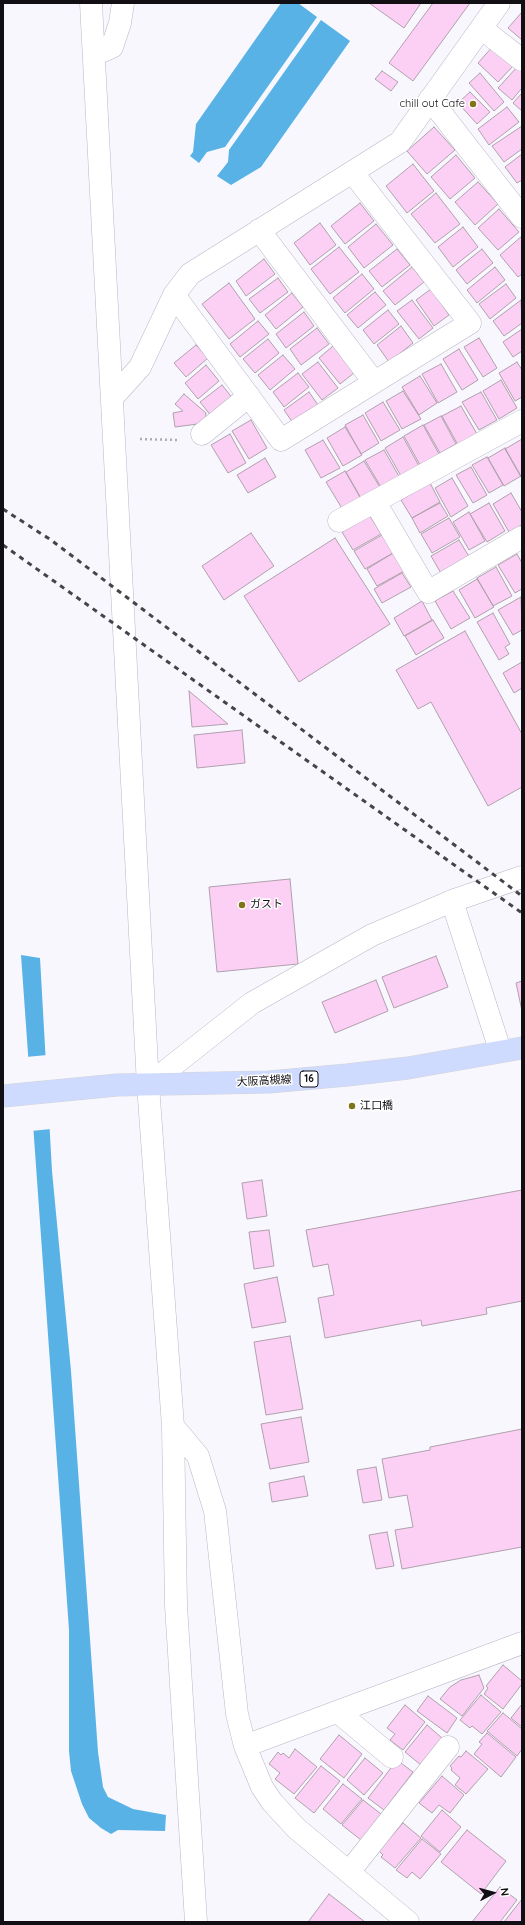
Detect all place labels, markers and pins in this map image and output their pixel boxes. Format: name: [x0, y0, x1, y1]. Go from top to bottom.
place label: chill out Cafe: [399, 97, 465, 111]
marker: chill out Cafe: [468, 99, 478, 109]
place label: ガスト: [250, 898, 283, 912]
marker: ガスト: [237, 900, 247, 910]
place label: 江口橋: [360, 1099, 393, 1113]
marker: 江口橋: [347, 1101, 357, 1111]

